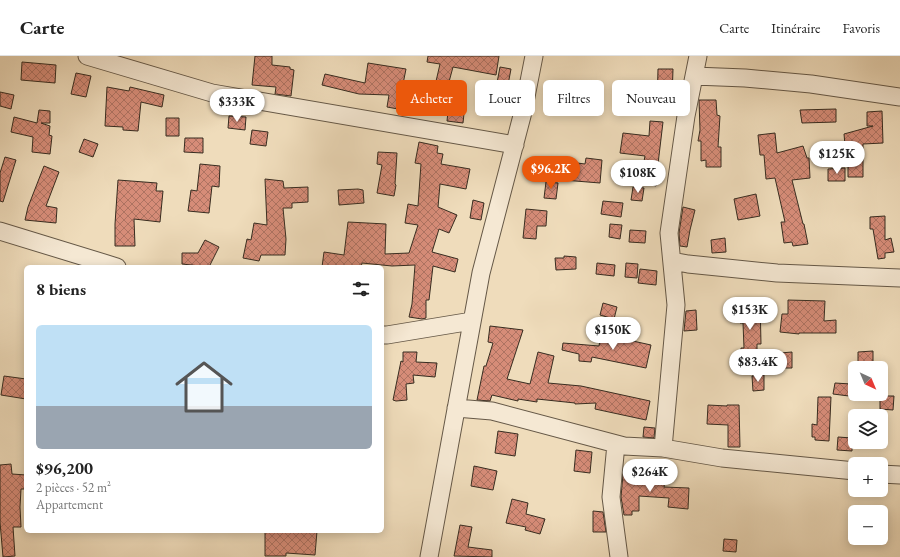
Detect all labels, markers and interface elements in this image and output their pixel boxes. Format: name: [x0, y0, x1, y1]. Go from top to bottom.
text: Carte: [20, 15, 64, 40]
text: Carte: [719, 19, 749, 37]
text: Itinéraire: [771, 19, 821, 37]
text: Favoris: [843, 19, 880, 37]
chip: Acheter: [396, 80, 467, 116]
chip: Louer: [475, 80, 535, 116]
chip: Filtres: [543, 80, 604, 116]
chip: Nouveau: [612, 80, 690, 116]
pin: $333K: [209, 89, 265, 123]
text: $333K: [219, 93, 255, 110]
pin: $125K: [809, 141, 865, 175]
text: $125K: [819, 145, 855, 162]
pin: $96.2K: [518, 156, 584, 190]
text: $96.2K: [531, 160, 571, 177]
pin: $108K: [610, 160, 666, 194]
text: $108K: [620, 164, 656, 181]
text: 8 biens: [36, 278, 86, 300]
icon: filters: [350, 278, 372, 300]
pin: $153K: [722, 297, 778, 331]
text: $153K: [732, 301, 768, 318]
pin: $150K: [585, 317, 641, 351]
text: $150K: [595, 321, 631, 338]
pin: $83.4K: [725, 349, 791, 383]
icon: home: [168, 351, 240, 423]
text: $83.4K: [738, 353, 778, 370]
north arrow: [848, 361, 888, 401]
map controls: [848, 361, 888, 545]
button: layers: [848, 409, 888, 449]
text: $96,200: [36, 457, 93, 479]
button: +: [848, 457, 888, 497]
pin: $264K: [622, 459, 678, 493]
text: $264K: [632, 463, 668, 480]
text: 2 pièces · 52 m²: [36, 479, 111, 496]
text: Appartement: [36, 496, 103, 513]
button: −: [848, 505, 888, 545]

